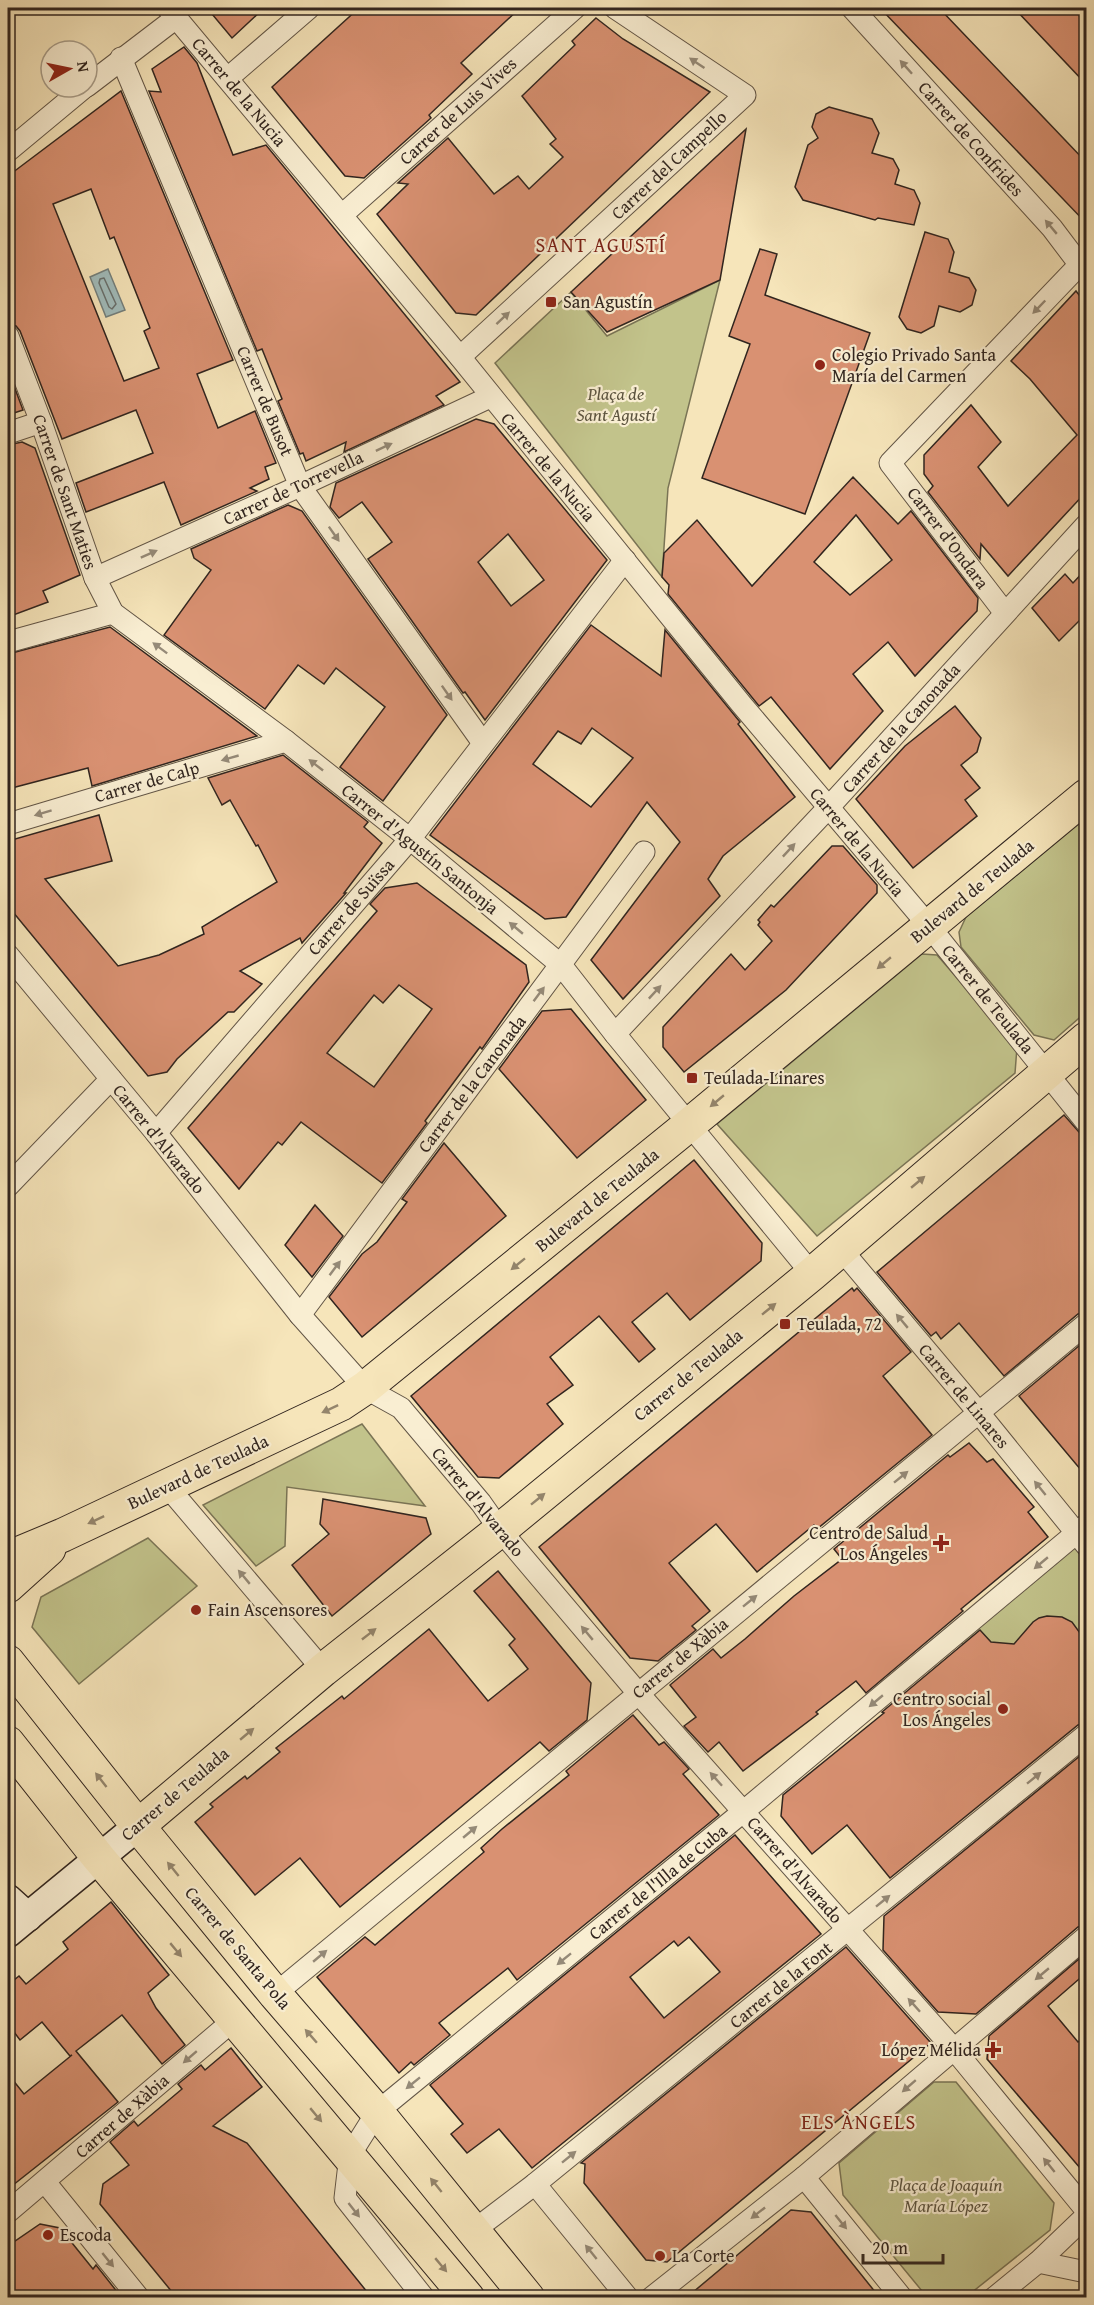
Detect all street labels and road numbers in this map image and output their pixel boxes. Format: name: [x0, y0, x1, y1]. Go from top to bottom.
street label: Carrer de la Nucia: [186, 31, 294, 153]
street label: Carrer de Luis Vives: [393, 50, 523, 171]
street label: Carrer de Confrides: [912, 75, 1031, 202]
street label: Carrer del Campello: [605, 104, 733, 226]
street label: Carrer de Busot: [230, 342, 301, 461]
street label: Carrer de la Nucia: [495, 406, 603, 528]
street label: Carrer de Sant Maties: [26, 411, 105, 573]
street label: Carrer de Torrevella: [218, 443, 368, 532]
street label: Carrer d'Ondara: [901, 481, 996, 595]
street label: Carrer de la Canonada: [835, 656, 967, 799]
street label: Carrer de Calp: [91, 754, 203, 809]
street label: Carrer d'Agustín Santonja: [336, 777, 505, 921]
street label: Carrer de la Nucia: [804, 781, 912, 903]
street label: Bulevard de Teulada: [904, 832, 1040, 949]
street label: Carrer de Suïssa: [301, 852, 401, 961]
street label: Carrer de Teulada: [936, 938, 1041, 1060]
street label: Carrer de la Canonada: [411, 1009, 533, 1158]
street label: Carrer d'Alvarado: [107, 1078, 212, 1199]
street label: Bulevard de Teulada: [529, 1141, 665, 1258]
street label: Carrer de Teulada: [627, 1322, 749, 1427]
street label: Carrer de Linares: [912, 1337, 1016, 1454]
street label: Bulevard de Teulada: [123, 1427, 273, 1516]
street label: Carrer d'Alvarado: [426, 1441, 531, 1562]
street label: Carrer de Xàbia: [626, 1610, 734, 1705]
street label: Carrer de Teulada: [115, 1740, 235, 1847]
street label: Carrer d'Alvarado: [741, 1810, 850, 1929]
street label: Carrer de l'Illa de Cuba: [582, 1817, 733, 1946]
street label: Carrer de Santa Pola: [179, 1880, 298, 2015]
street label: Carrer de la Font: [723, 1934, 839, 2035]
street label: Carrer de Xàbia: [69, 2067, 175, 2164]

